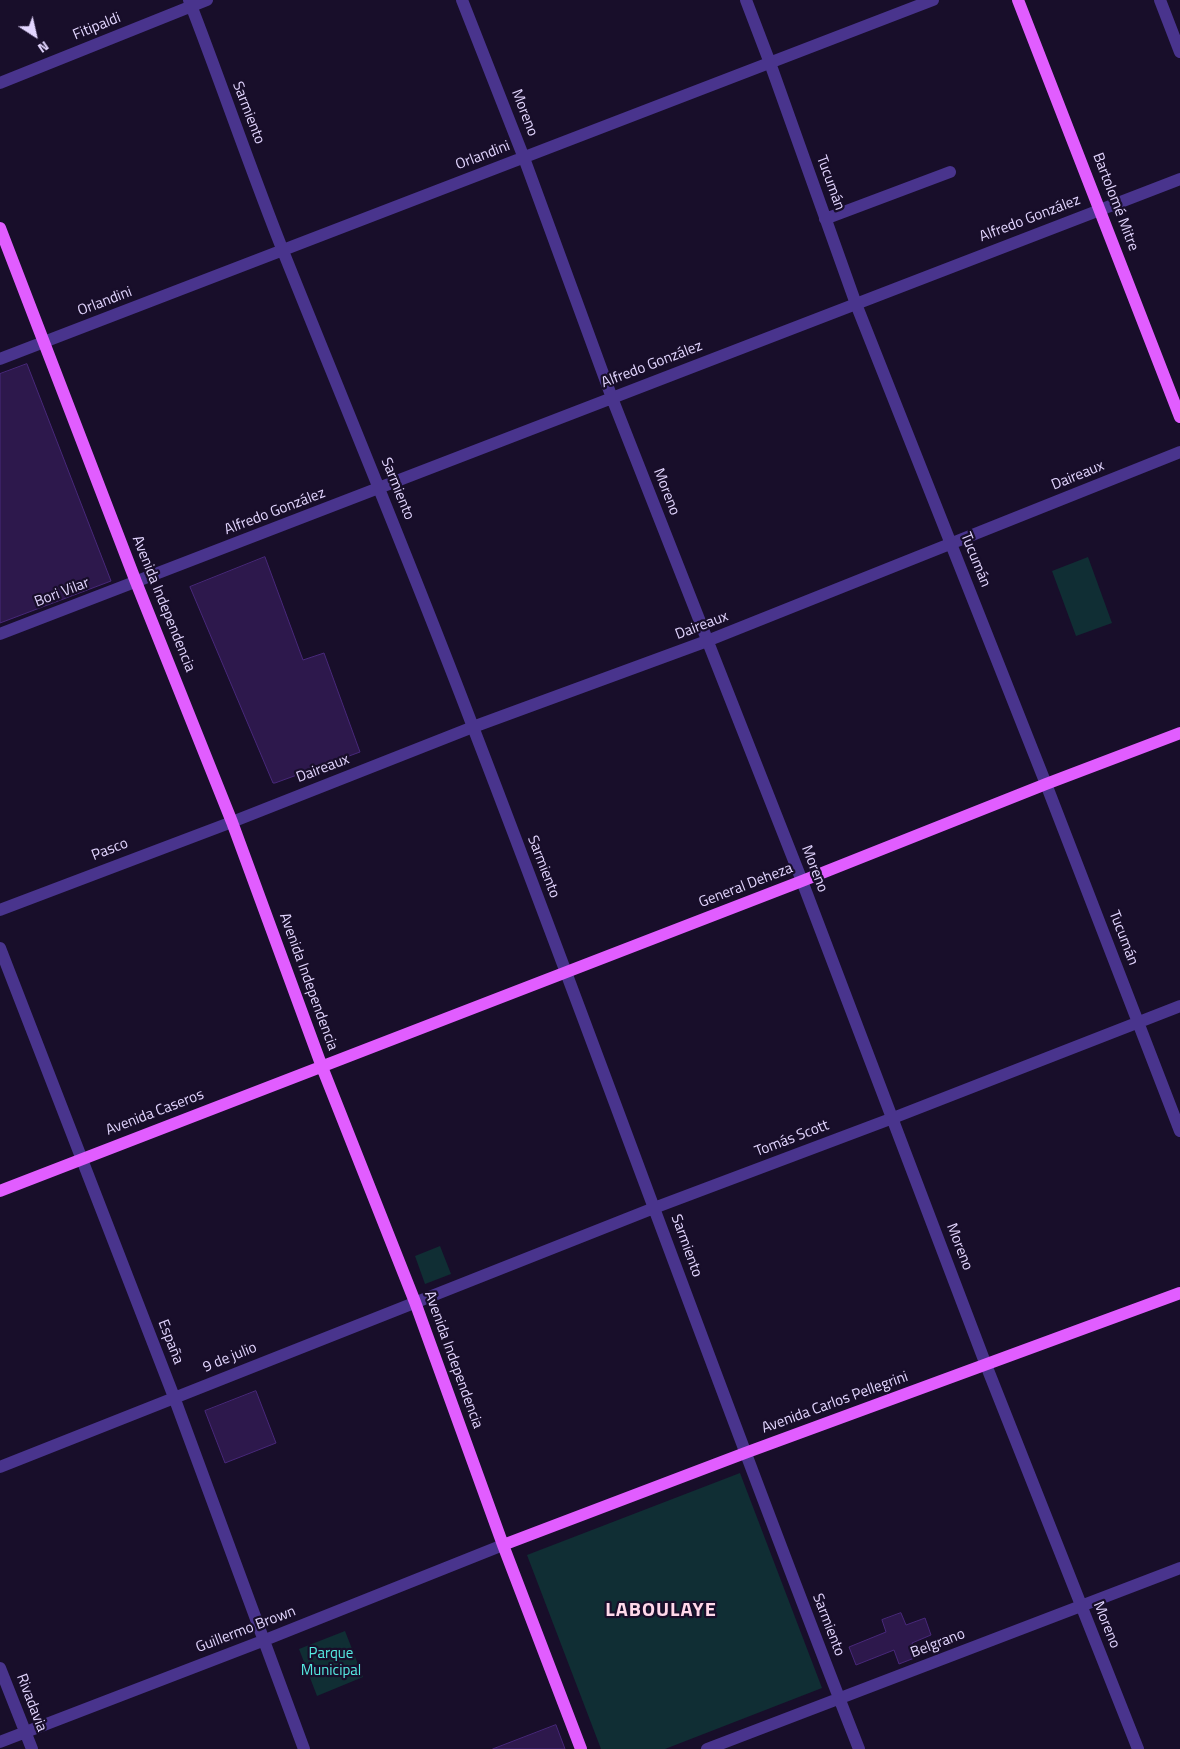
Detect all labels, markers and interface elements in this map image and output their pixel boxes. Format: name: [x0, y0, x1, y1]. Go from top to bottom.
street label: Fitipaldi: [71, 9, 123, 45]
north arrow: [10, 10, 60, 60]
text: N: [34, 36, 54, 59]
street label: Sarmiento: [228, 79, 268, 147]
street label: Moreno: [507, 87, 541, 139]
street label: Orlandini: [453, 137, 513, 175]
street label: Bartolomé Mitre: [1088, 150, 1142, 254]
street label: Tucumán: [812, 153, 848, 213]
street label: Alfredo González: [977, 192, 1083, 246]
street label: Orlandini: [75, 283, 135, 321]
street label: Alfredo González: [599, 338, 705, 392]
street label: Sarmiento: [376, 455, 418, 523]
street label: Daireaux: [1049, 457, 1107, 495]
street label: Moreno: [649, 466, 683, 518]
street label: Alfredo González: [222, 485, 328, 539]
street label: Tucumán: [956, 530, 994, 590]
street label: Avenida Independencia: [127, 533, 199, 675]
street label: Bori Vilar: [32, 574, 92, 612]
street label: Daireaux: [673, 608, 731, 644]
street label: Daireaux: [294, 751, 352, 787]
street label: Sarmiento: [523, 833, 563, 901]
street label: Pasco: [89, 835, 131, 865]
street label: Moreno: [797, 843, 831, 895]
street label: General Deheza: [696, 860, 796, 912]
street label: Tucumán: [1104, 908, 1142, 968]
street label: Avenida Independencia: [275, 911, 341, 1053]
street label: Avenida Caseros: [103, 1086, 207, 1140]
street label: Tomás Scott: [752, 1117, 832, 1161]
street label: Sarmiento: [666, 1212, 706, 1280]
street label: Moreno: [942, 1221, 976, 1273]
street label: Avenida Independencia: [420, 1289, 486, 1431]
street label: España: [153, 1317, 187, 1367]
street label: 9 de julio: [200, 1339, 260, 1377]
street label: Avenida Carlos Pellegrini: [759, 1368, 911, 1438]
street label: Sarmiento: [808, 1591, 848, 1659]
district label: LABOULAYE: [604, 1599, 718, 1623]
street label: Moreno: [1088, 1599, 1124, 1651]
street label: Guillermo Brown: [194, 1603, 298, 1657]
street label: Belgrano: [908, 1625, 968, 1663]
park label: Parque Municipal: [301, 1645, 361, 1680]
street label: Rivadavia: [12, 1672, 50, 1734]

